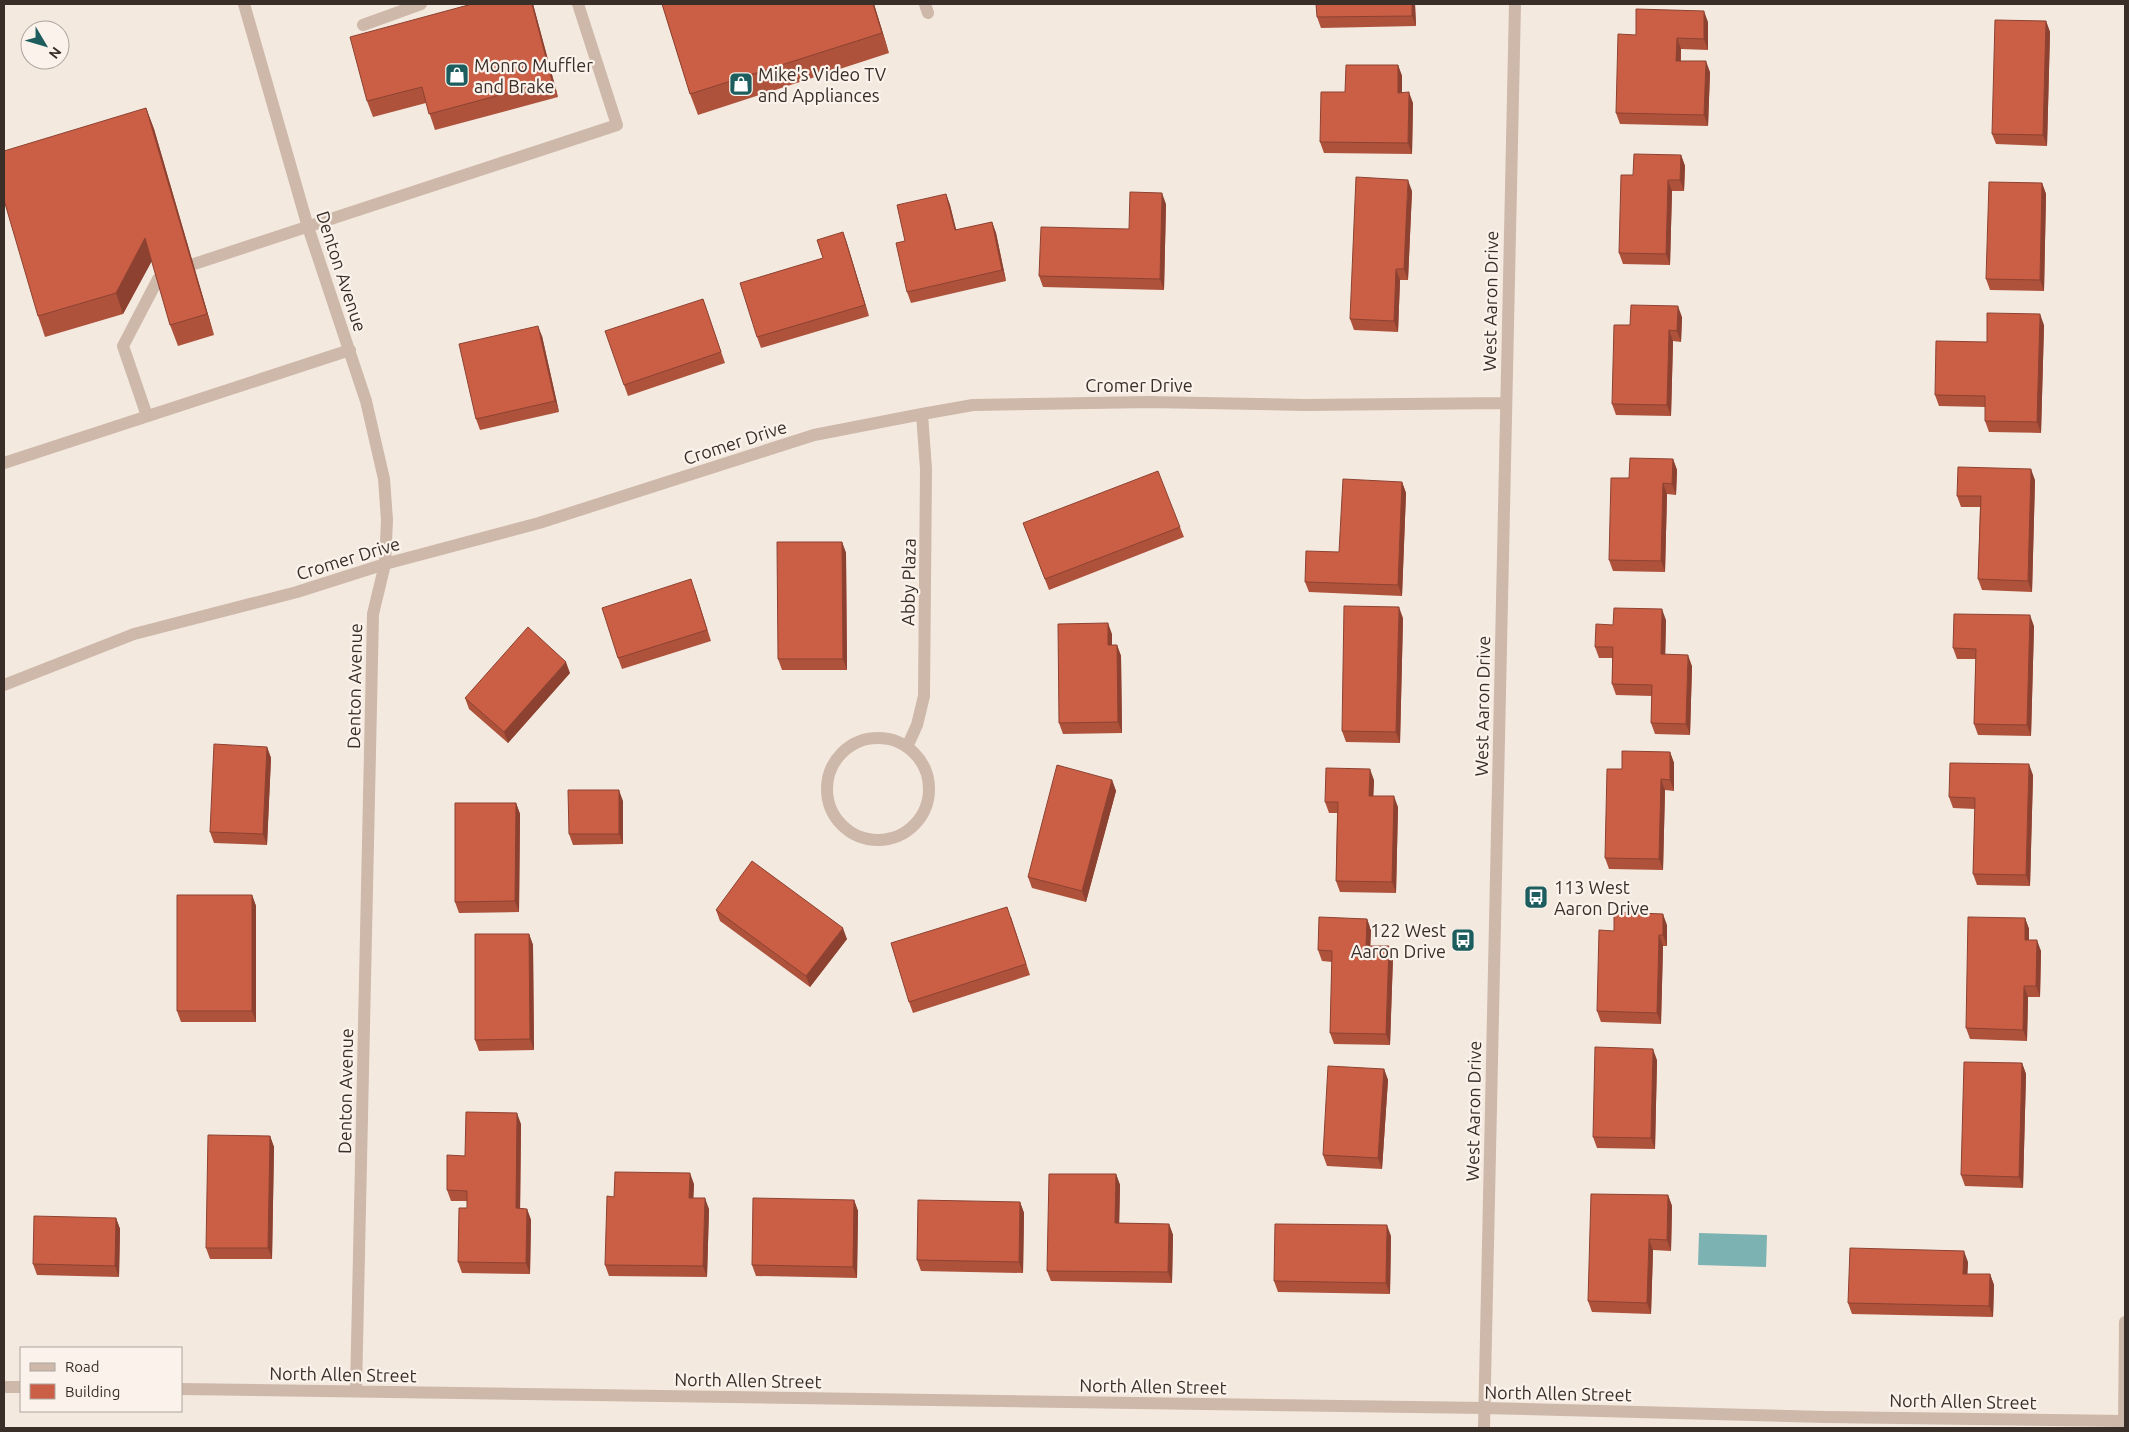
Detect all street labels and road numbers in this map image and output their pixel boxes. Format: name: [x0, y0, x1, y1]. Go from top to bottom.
street label: Denton Avenue: [313, 208, 371, 334]
street label: West Aaron Drive: [1479, 231, 1501, 371]
street label: Cromer Drive: [1085, 375, 1193, 395]
street label: Cromer Drive: [681, 416, 789, 468]
street label: Cromer Drive: [294, 533, 402, 583]
street label: Abby Plaza: [897, 538, 919, 626]
street label: Denton Avenue: [343, 623, 365, 749]
street label: West Aaron Drive: [1471, 636, 1493, 776]
street label: Denton Avenue: [334, 1028, 356, 1154]
street label: West Aaron Drive: [1462, 1041, 1484, 1181]
street label: North Allen Street: [269, 1363, 417, 1385]
street label: North Allen Street: [674, 1369, 822, 1391]
street label: North Allen Street: [1079, 1375, 1227, 1397]
street label: North Allen Street: [1484, 1382, 1632, 1404]
street label: North Allen Street: [1889, 1390, 2037, 1412]

